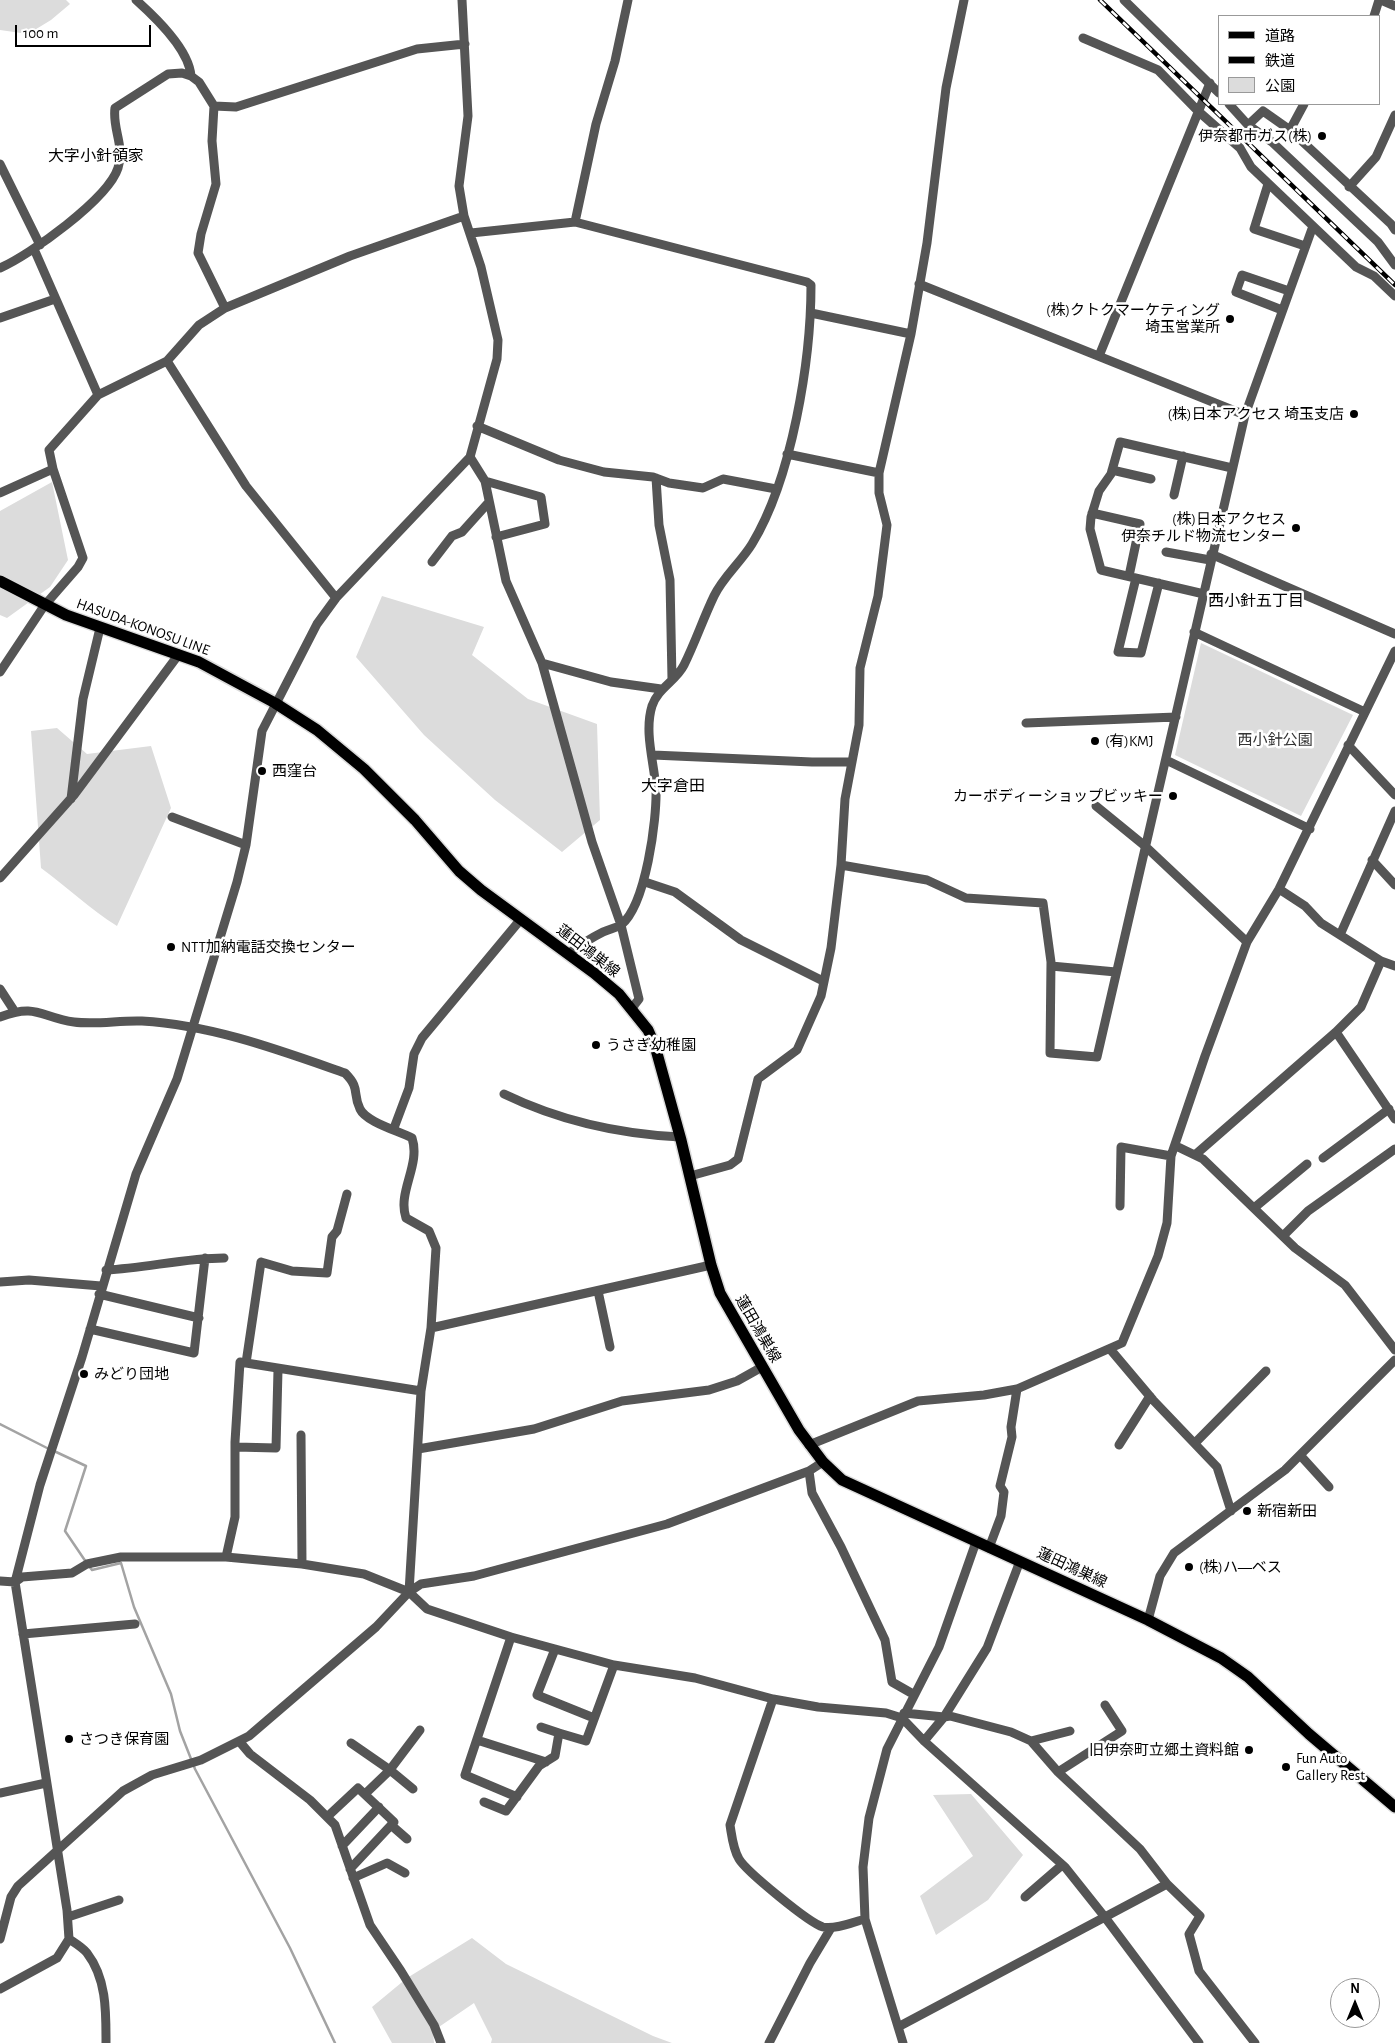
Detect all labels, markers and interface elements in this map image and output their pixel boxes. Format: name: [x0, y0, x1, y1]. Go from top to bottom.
scale bar: [18, 15, 154, 47]
legend: [1218, 15, 1380, 105]
text: 100 m: [23, 26, 58, 41]
text: 道路: [1265, 29, 1295, 44]
text: 鉄道: [1265, 54, 1295, 69]
text: 公園: [1265, 79, 1295, 94]
place label: 伊奈都市ガス(株): [1198, 127, 1312, 145]
marker: 伊奈都市ガス(株): [1316, 130, 1328, 142]
district label: 大字小針領家: [48, 146, 144, 166]
place label: (株)クトクマーケティング 埼玉営業所: [1046, 301, 1220, 336]
marker: (株)クトクマーケティング 埼玉営業所: [1224, 313, 1236, 325]
place label: (株)日本アクセス 埼玉支店: [1168, 405, 1344, 423]
marker: (株)日本アクセス 埼玉支店: [1348, 408, 1360, 420]
place label: (株)日本アクセス 伊奈チルド物流センター: [1121, 510, 1286, 545]
marker: (株)日本アクセス 伊奈チルド物流センター: [1290, 522, 1302, 534]
district label: 西小針五丁目: [1208, 591, 1304, 611]
street label: HASUDA-KONOSU LINE: [74, 595, 212, 659]
park label: 西小針公園: [1238, 731, 1312, 749]
place label: (有)KMJ: [1105, 732, 1154, 750]
marker: (有)KMJ: [1089, 735, 1101, 747]
place label: 西窪台: [272, 762, 317, 780]
marker: 西窪台: [256, 765, 268, 777]
district label: 大字倉田: [641, 776, 705, 796]
place label: カーボディーショップビッキー: [953, 787, 1163, 805]
marker: カーボディーショップビッキー: [1167, 790, 1179, 802]
street label: 蓮田鴻巣線: [553, 921, 623, 981]
place label: NTT加納電話交換センター: [181, 938, 356, 956]
marker: NTT加納電話交換センター: [165, 941, 177, 953]
place label: うさぎ幼稚園: [606, 1036, 696, 1054]
marker: うさぎ幼稚園: [590, 1039, 602, 1051]
street label: 蓮田鴻巣線: [731, 1292, 785, 1366]
place label: みどり団地: [94, 1365, 169, 1383]
marker: みどり団地: [78, 1368, 90, 1380]
place label: 新宿新田: [1257, 1502, 1317, 1520]
marker: 新宿新田: [1241, 1505, 1253, 1517]
street label: 蓮田鴻巣線: [1034, 1544, 1110, 1592]
place label: (株)ハ―ベス: [1199, 1558, 1282, 1576]
marker: (株)ハ―ベス: [1183, 1561, 1195, 1573]
place label: さつき保育園: [79, 1730, 169, 1748]
marker: さつき保育園: [63, 1733, 75, 1745]
place label: 旧伊奈町立郷土資料館: [1089, 1741, 1239, 1759]
marker: 旧伊奈町立郷土資料館: [1243, 1744, 1255, 1756]
place label: Fun Auto Gallery Rest: [1296, 1749, 1365, 1784]
marker: Fun Auto Gallery Rest: [1280, 1761, 1292, 1773]
north arrow: [1330, 1978, 1380, 2028]
text: N: [1350, 1982, 1360, 1996]

